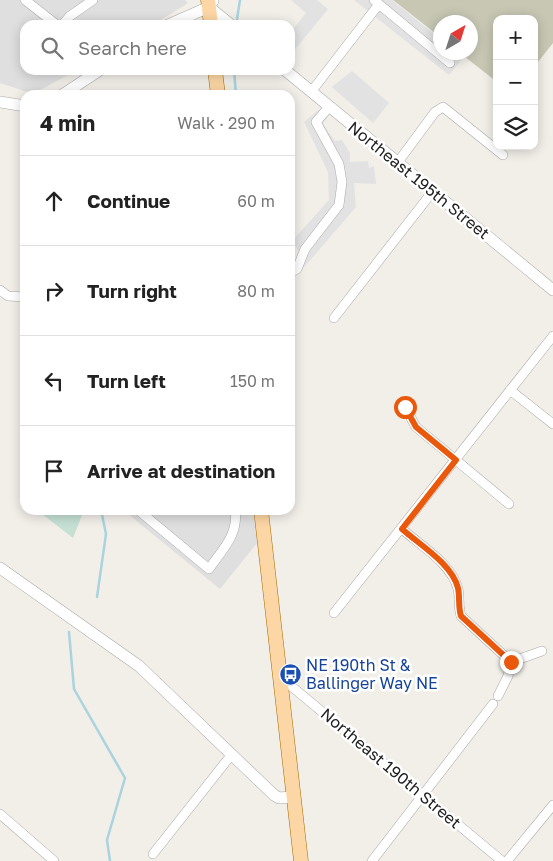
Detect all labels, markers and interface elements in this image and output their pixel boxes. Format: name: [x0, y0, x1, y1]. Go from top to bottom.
north arrow: [433, 15, 478, 60]
map controls: [493, 15, 538, 150]
button: +: [493, 15, 538, 60]
search box: [20, 20, 295, 75]
icon: search: [38, 34, 66, 62]
text: Search here: [78, 36, 187, 59]
button: −: [493, 60, 538, 105]
button: layers: [493, 105, 538, 150]
text: 4 min: [40, 110, 95, 136]
text: Walk · 290 m: [177, 113, 275, 133]
street label: Northeast 195th Street: [344, 117, 494, 243]
icon: ahead: [40, 187, 68, 215]
text: Continue: [87, 189, 170, 212]
text: 60 m: [237, 191, 275, 211]
icon: right: [40, 277, 68, 305]
text: Turn right: [87, 279, 177, 302]
text: 80 m: [237, 281, 275, 301]
icon: left: [40, 367, 68, 395]
text: Turn left: [87, 369, 166, 392]
text: 150 m: [230, 371, 275, 391]
route start: [394, 396, 417, 419]
icon: arrive: [40, 457, 68, 485]
text: Arrive at destination: [87, 459, 275, 482]
route end: [500, 651, 523, 674]
place label: NE 190th St & Ballinger Way NE: [306, 655, 438, 693]
bus stop icon: NE 190th St & Ballinger Way NE: [278, 662, 302, 686]
street label: Northeast 190th Street: [317, 704, 465, 832]

